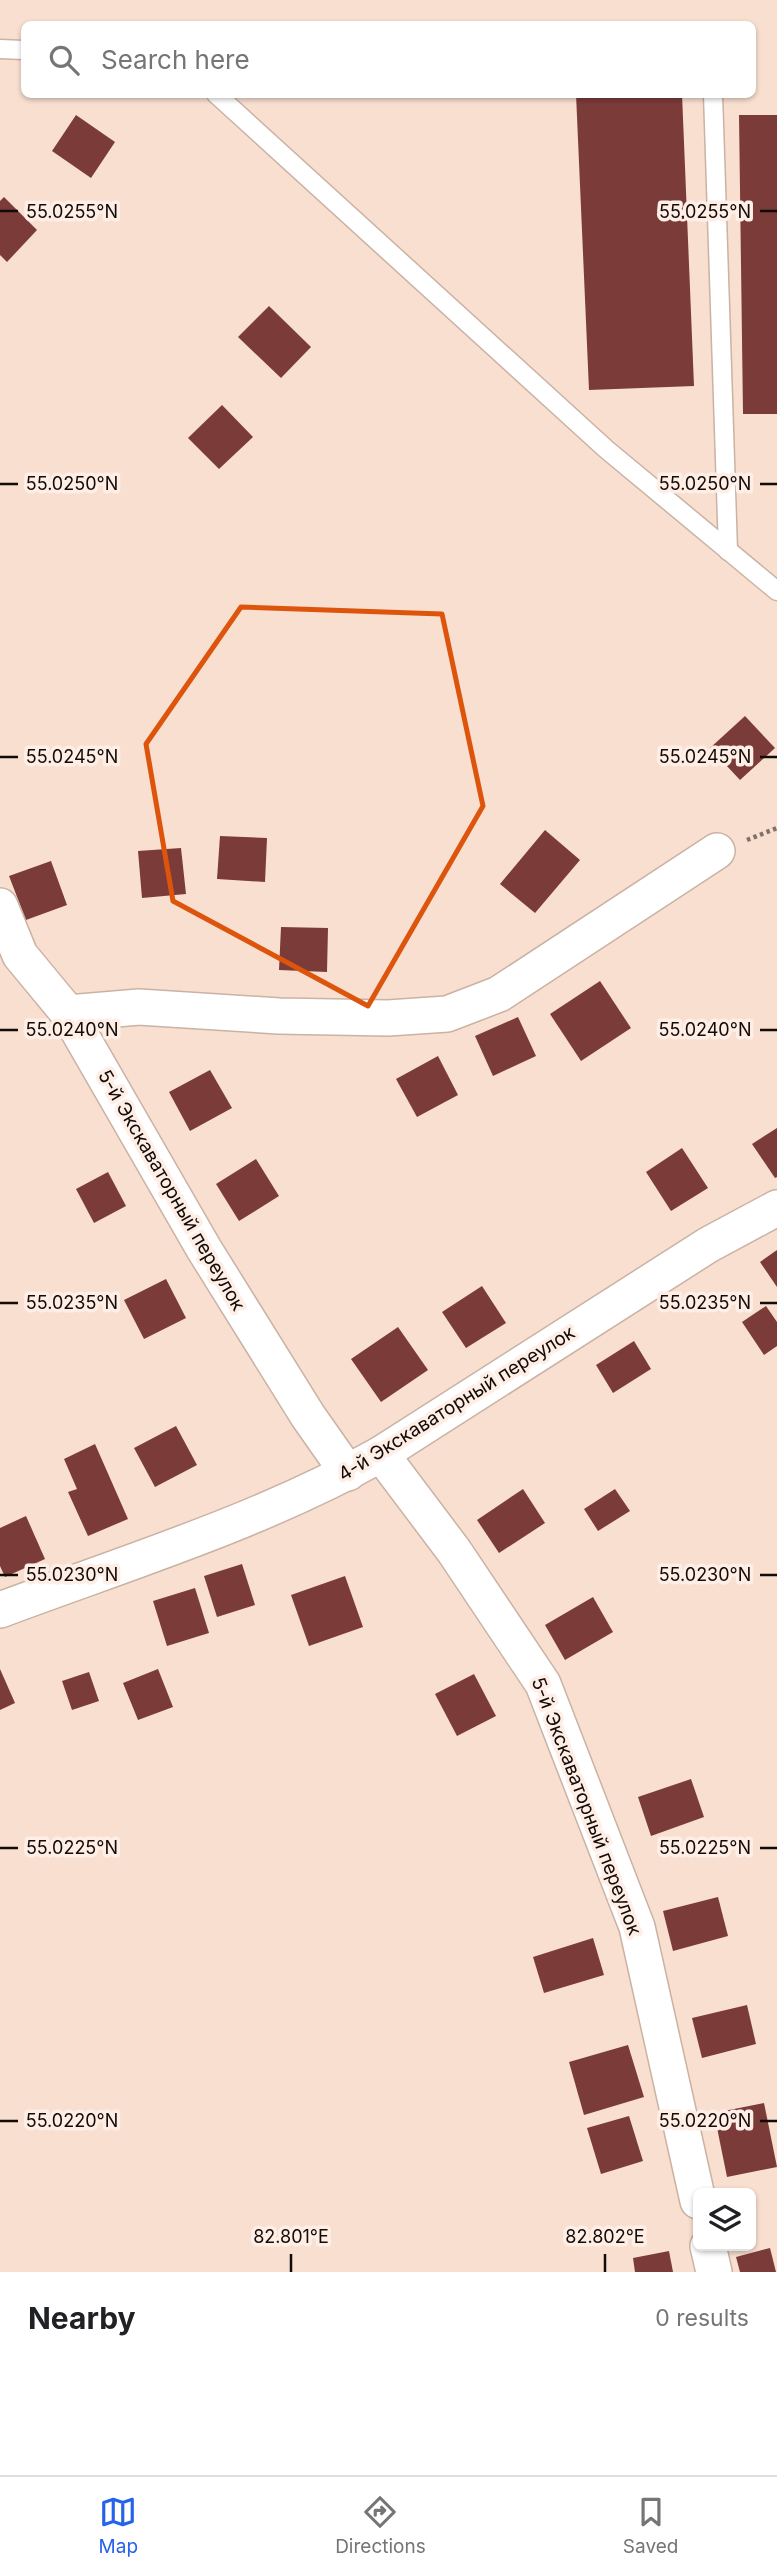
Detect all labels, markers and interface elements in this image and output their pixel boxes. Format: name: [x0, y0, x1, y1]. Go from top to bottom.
search box: [21, 21, 756, 98]
icon: search: [45, 41, 83, 79]
text: Search here: [101, 44, 250, 75]
text: 55.0255°N: [26, 201, 118, 222]
text: 55.0255°N: [659, 201, 751, 222]
text: 55.0250°N: [26, 473, 118, 494]
text: 55.0250°N: [659, 473, 751, 494]
text: 55.0245°N: [26, 746, 118, 767]
text: 55.0245°N: [659, 746, 751, 767]
text: 55.0240°N: [26, 1019, 118, 1040]
text: 55.0240°N: [659, 1019, 751, 1040]
street label: 5-й Экскаваторный переулок: [93, 1066, 250, 1315]
text: 55.0235°N: [26, 1292, 118, 1313]
text: 55.0235°N: [659, 1292, 751, 1313]
street label: 4-й Экскаваторный переулок: [334, 1320, 580, 1486]
text: 55.0230°N: [26, 1564, 118, 1585]
text: 55.0230°N: [659, 1564, 751, 1585]
street label: 5-й Экскаваторный переулок: [527, 1674, 647, 1939]
text: 55.0225°N: [26, 1837, 118, 1858]
text: 55.0225°N: [659, 1837, 751, 1858]
text: 55.0220°N: [26, 2110, 118, 2131]
text: 55.0220°N: [659, 2110, 751, 2131]
map controls: [693, 2188, 756, 2251]
button: layers: [693, 2188, 756, 2251]
text: 82.801°E: [253, 2226, 329, 2247]
text: 82.802°E: [565, 2226, 645, 2247]
text: Nearby: [28, 2300, 136, 2336]
text: 0 results: [655, 2304, 749, 2332]
tab: Map: [99, 2493, 138, 2558]
tab: Directions: [335, 2493, 426, 2558]
tab: Saved: [623, 2493, 678, 2558]

